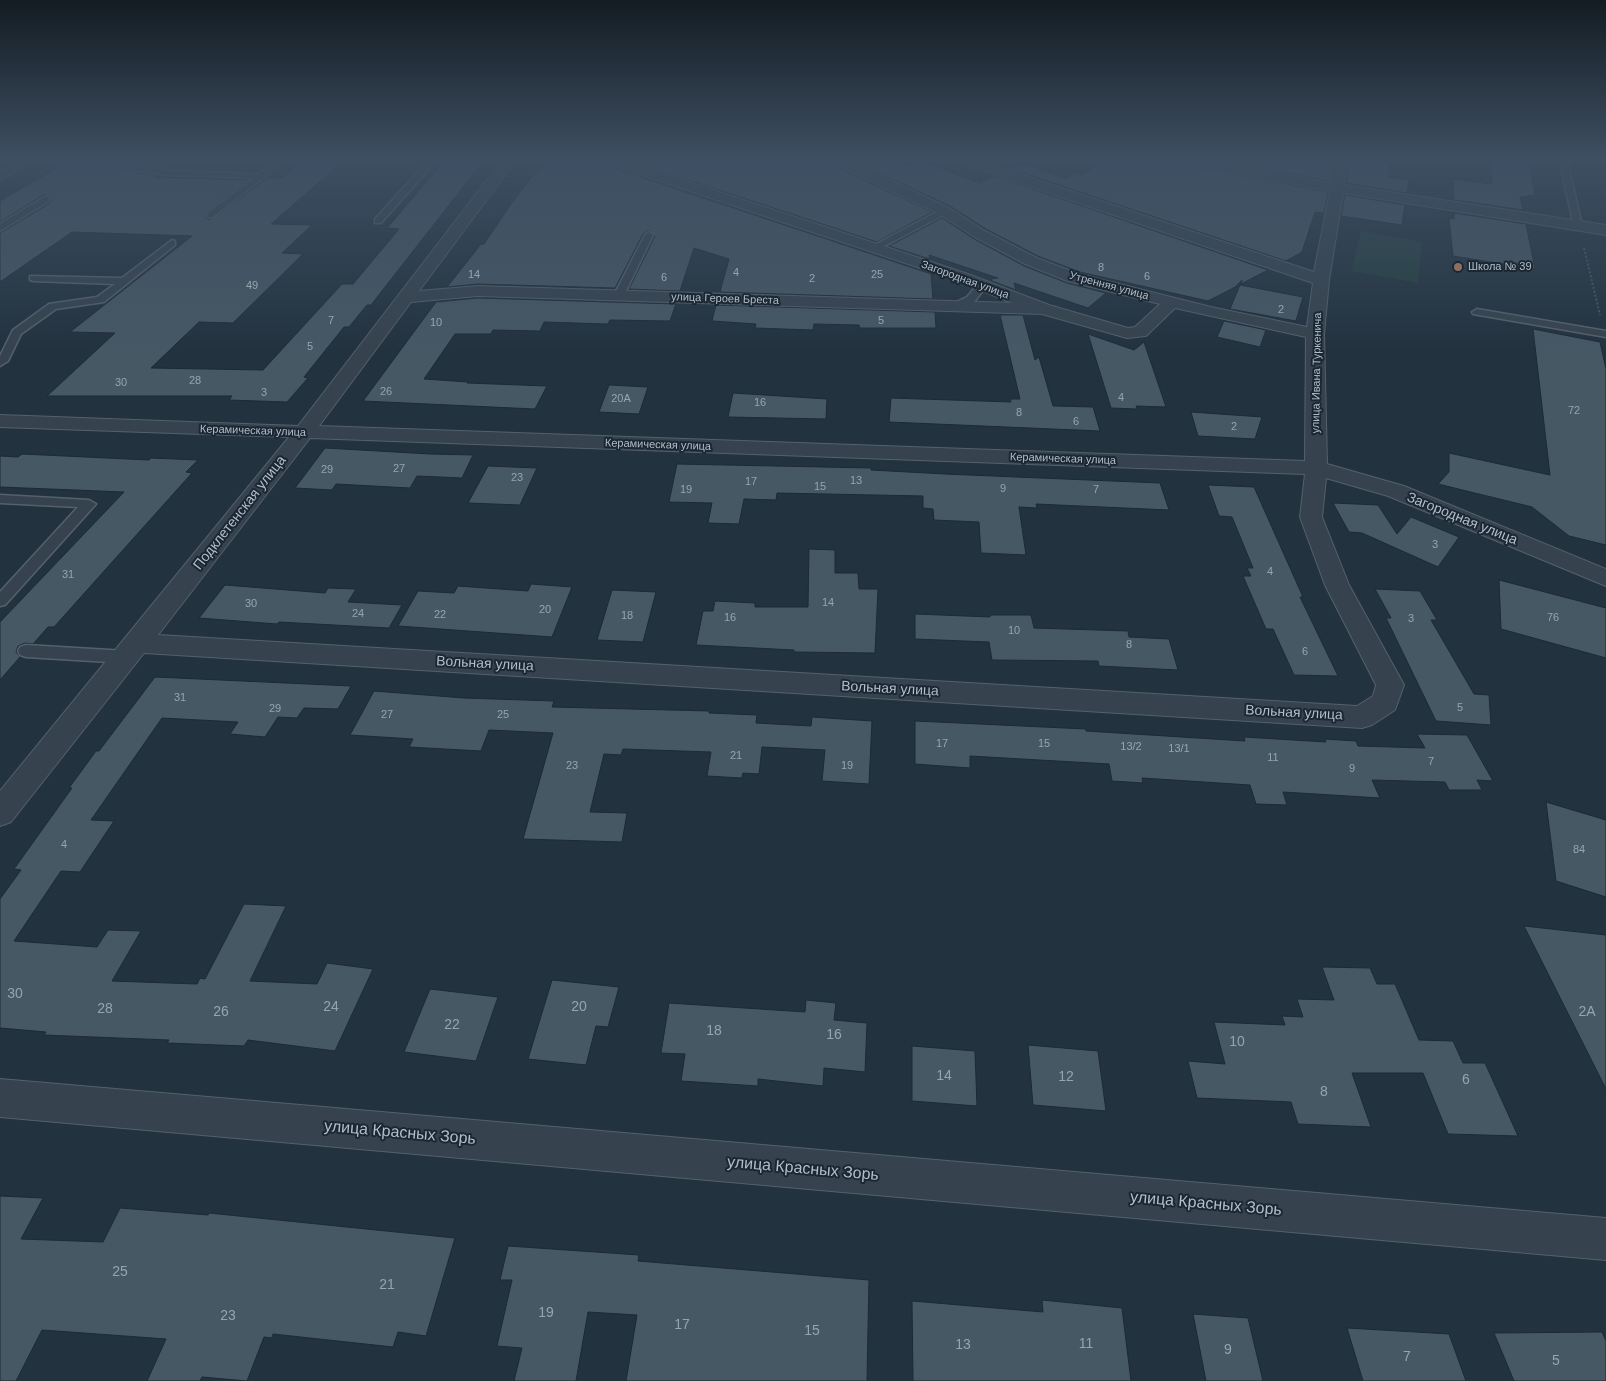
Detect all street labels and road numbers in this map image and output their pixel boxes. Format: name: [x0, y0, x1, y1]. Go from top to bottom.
street label: Загородная улица: [919, 258, 1011, 302]
street label: Утренняя улица: [1068, 269, 1150, 303]
street label: улица Героев Бреста: [671, 291, 779, 307]
street label: улица Ивана Туркенича: [1309, 312, 1325, 434]
street label: Керамическая улица: [200, 423, 306, 439]
street label: Керамическая улица: [605, 437, 711, 453]
street label: Керамическая улица: [1010, 451, 1116, 467]
street label: Подклетенская улица: [190, 452, 290, 574]
street label: Загородная улица: [1404, 489, 1520, 549]
street label: Вольная улица: [436, 653, 534, 675]
street label: Вольная улица: [841, 678, 939, 700]
street label: Вольная улица: [1245, 702, 1343, 724]
street label: улица Красных Зорь: [323, 1117, 477, 1149]
street label: улица Красных Зорь: [726, 1153, 880, 1185]
street label: улица Красных Зорь: [1129, 1188, 1283, 1220]

